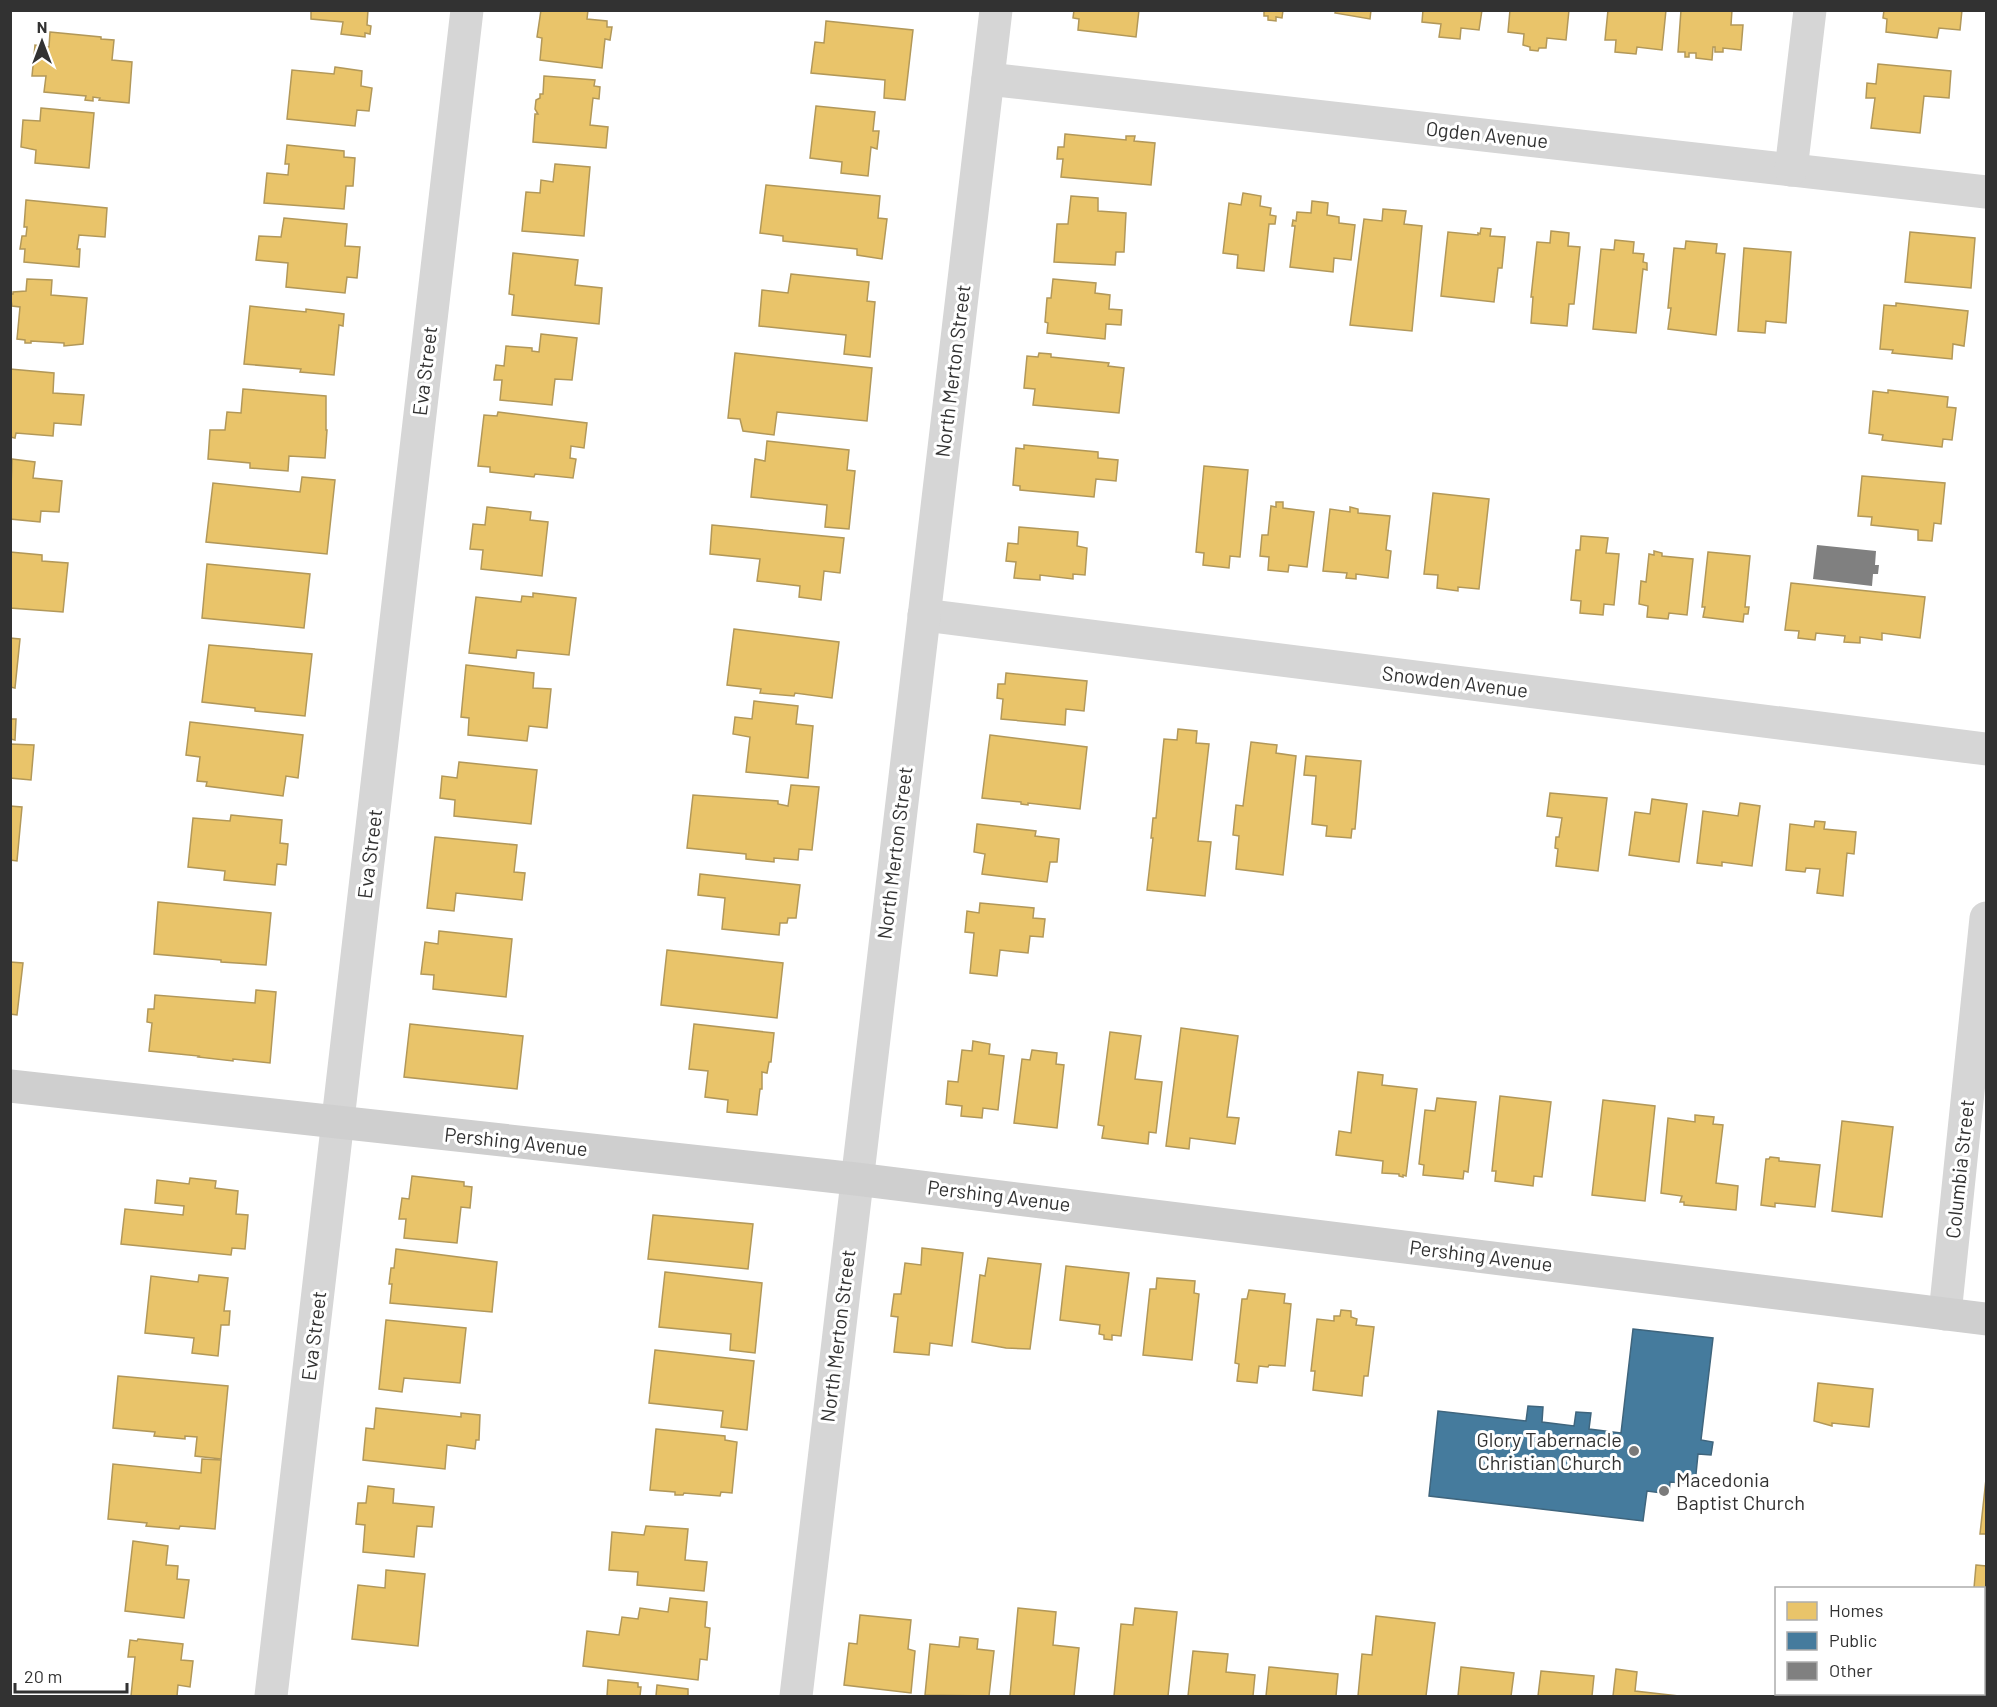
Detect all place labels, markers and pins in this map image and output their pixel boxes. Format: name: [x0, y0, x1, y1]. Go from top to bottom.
place label: Glory Tabernacle Christian Church: [1477, 1427, 1622, 1474]
marker: Glory Tabernacle Christian Church: [1627, 1444, 1641, 1458]
place label: Macedonia Baptist Church: [1676, 1467, 1805, 1514]
marker: Macedonia Baptist Church: [1657, 1484, 1671, 1498]

